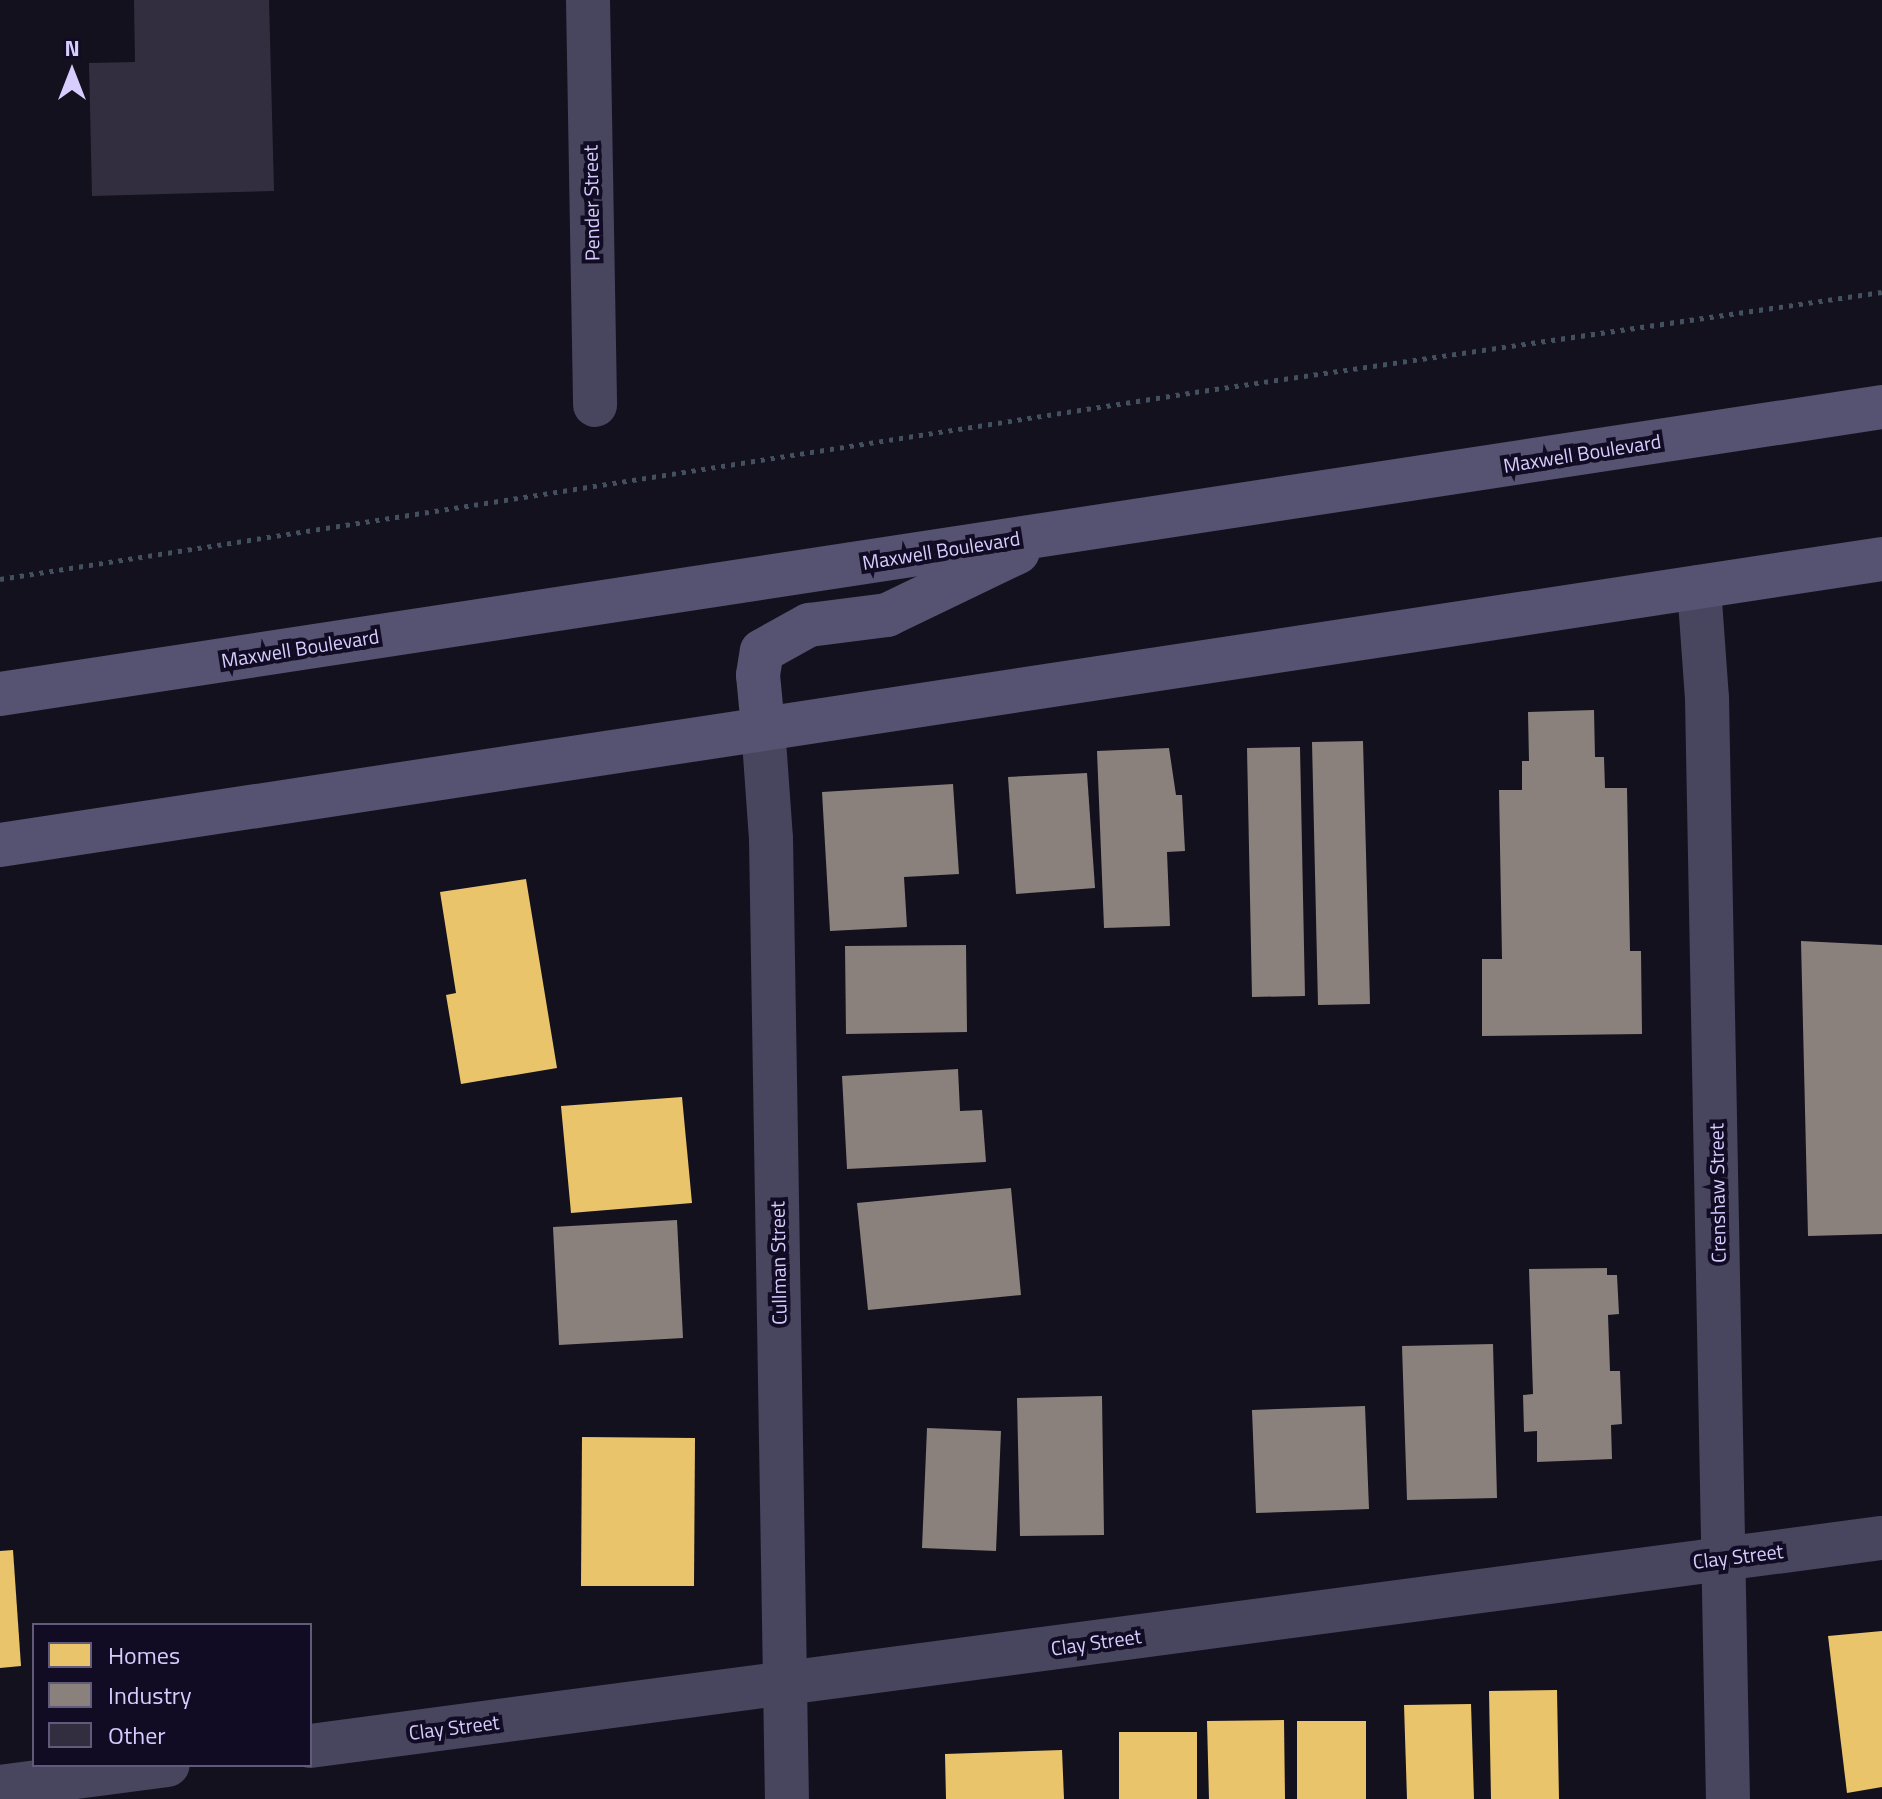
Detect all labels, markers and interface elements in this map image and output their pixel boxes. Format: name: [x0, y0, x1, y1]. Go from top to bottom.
text: N: [64, 31, 80, 65]
north arrow: [32, 32, 112, 112]
street label: Pender Street: [578, 145, 604, 261]
street label: Maxwell Boulevard: [1501, 429, 1663, 477]
street label: Maxwell Boulevard: [860, 526, 1022, 574]
street label: Maxwell Boulevard: [219, 624, 381, 672]
street label: Crenshaw Street: [1704, 1123, 1730, 1263]
street label: Cullman Street: [765, 1201, 791, 1325]
street label: Clay Street: [1691, 1539, 1785, 1573]
legend: [32, 1623, 312, 1767]
street label: Clay Street: [1049, 1624, 1143, 1660]
text: Homes: [108, 1637, 180, 1673]
text: Industry: [108, 1677, 192, 1713]
street label: Clay Street: [407, 1710, 501, 1744]
text: Other: [108, 1717, 166, 1753]

